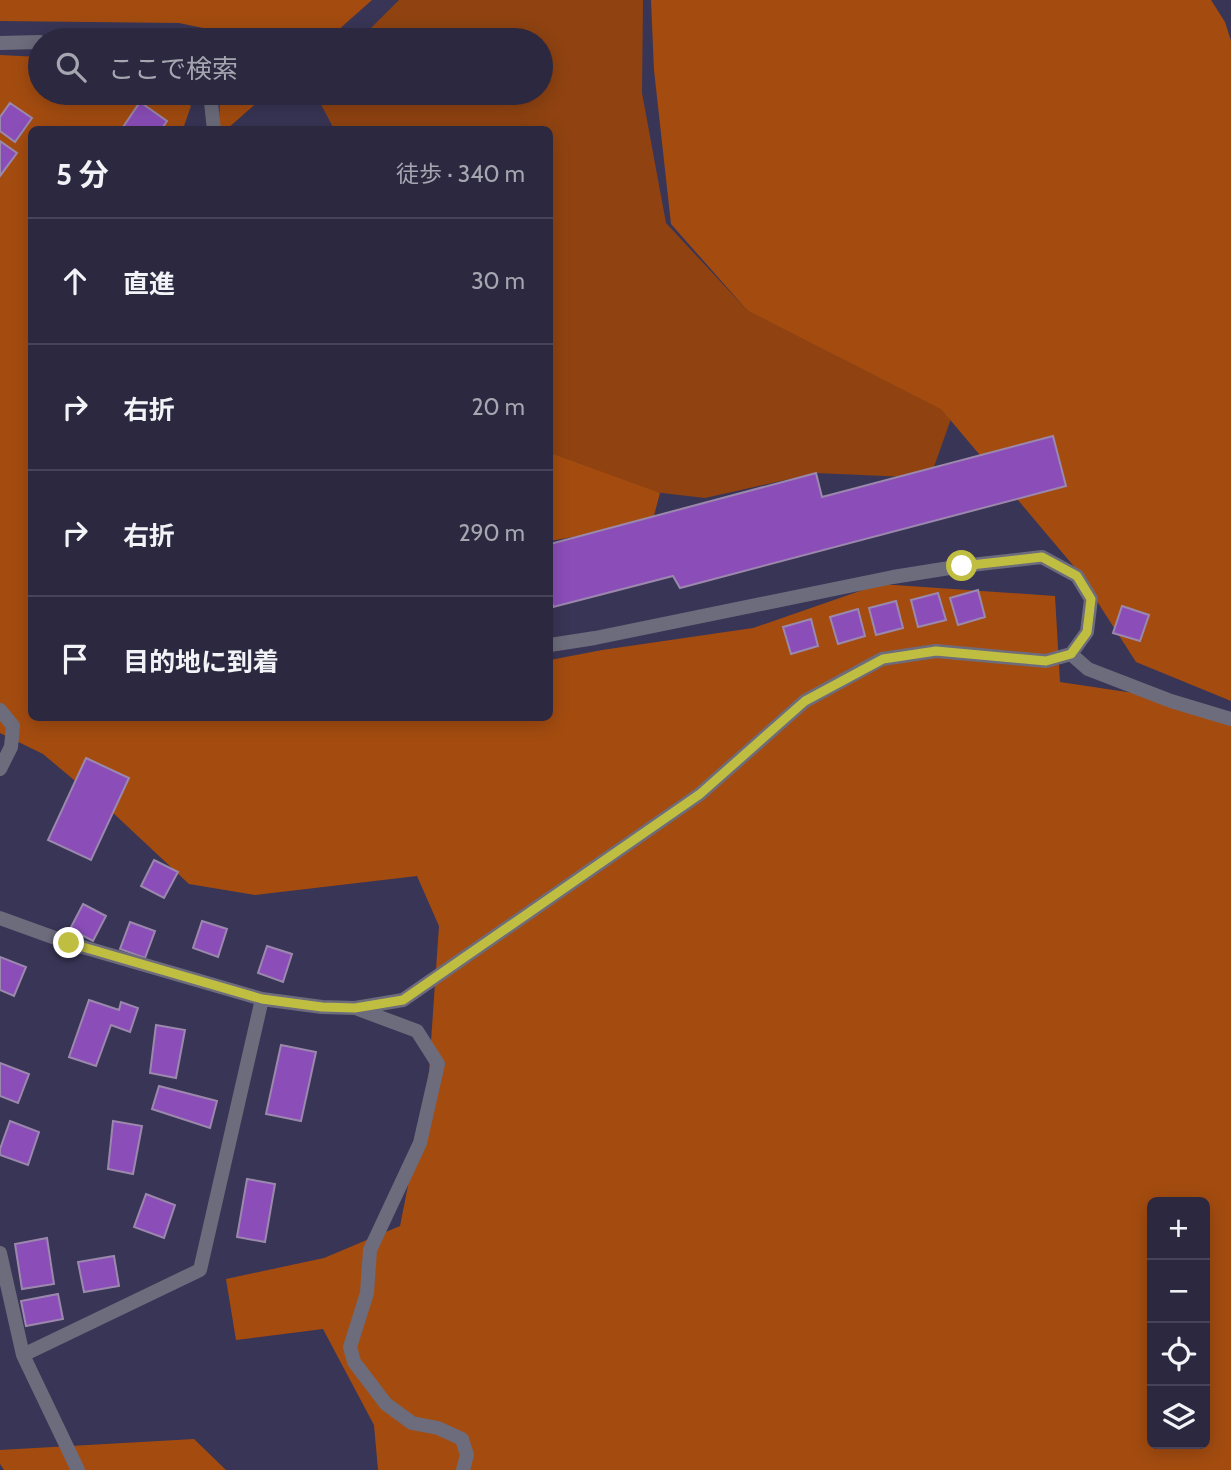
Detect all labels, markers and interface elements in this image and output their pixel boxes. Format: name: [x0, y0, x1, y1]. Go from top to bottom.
search box: [28, 28, 553, 105]
icon: search: [52, 48, 90, 86]
text: ここで検索: [108, 53, 238, 85]
text: 5 分: [56, 156, 109, 193]
text: 徒歩 · 340 m: [396, 160, 525, 188]
icon: ahead: [56, 262, 94, 300]
text: 30 m: [471, 267, 525, 295]
text: 直進: [123, 268, 175, 300]
icon: right: [56, 388, 94, 426]
text: 20 m: [472, 393, 525, 421]
text: 右折: [123, 394, 175, 426]
icon: right: [56, 514, 94, 552]
text: 290 m: [458, 519, 525, 547]
text: 右折: [123, 520, 175, 552]
route start: [946, 550, 977, 581]
icon: arrive: [56, 640, 94, 678]
text: 目的地に到着: [123, 646, 279, 678]
route end: [53, 927, 84, 958]
map controls: [1147, 1197, 1210, 1449]
button: +: [1147, 1197, 1210, 1260]
button: −: [1147, 1260, 1210, 1323]
button: locate: [1147, 1323, 1210, 1386]
button: layers: [1147, 1386, 1210, 1449]

